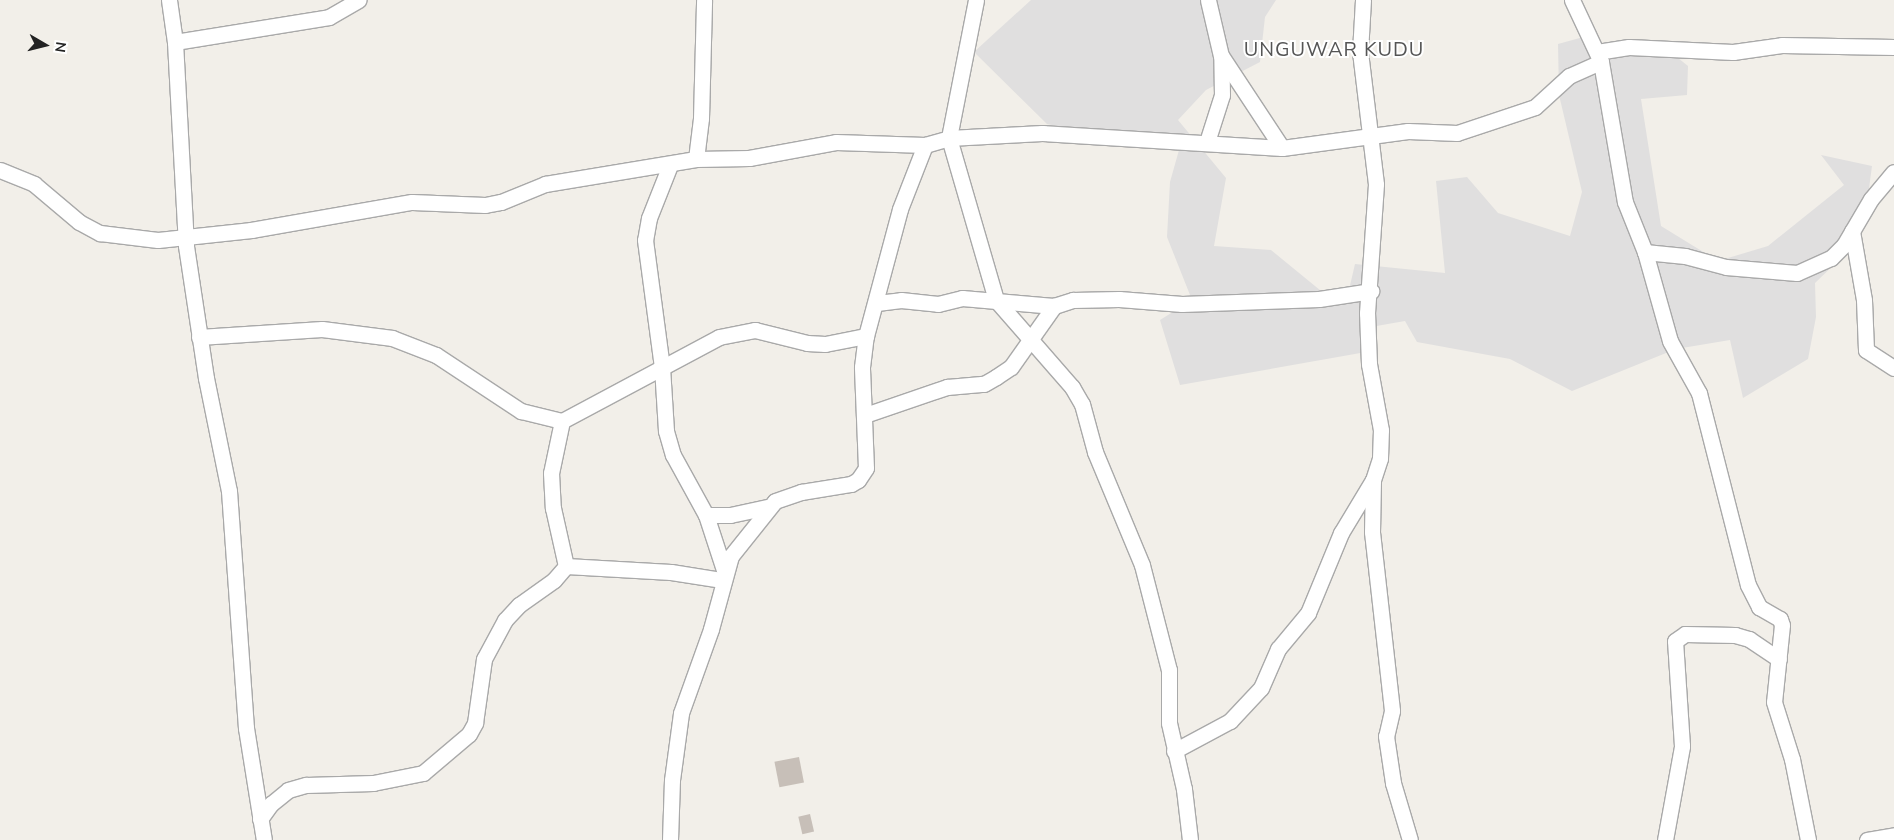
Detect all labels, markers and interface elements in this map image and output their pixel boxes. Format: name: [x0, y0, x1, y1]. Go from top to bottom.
north arrow: [20, 20, 70, 70]
district label: UNGUWAR KUDU: [1242, 37, 1426, 61]
text: N: [50, 41, 70, 54]

